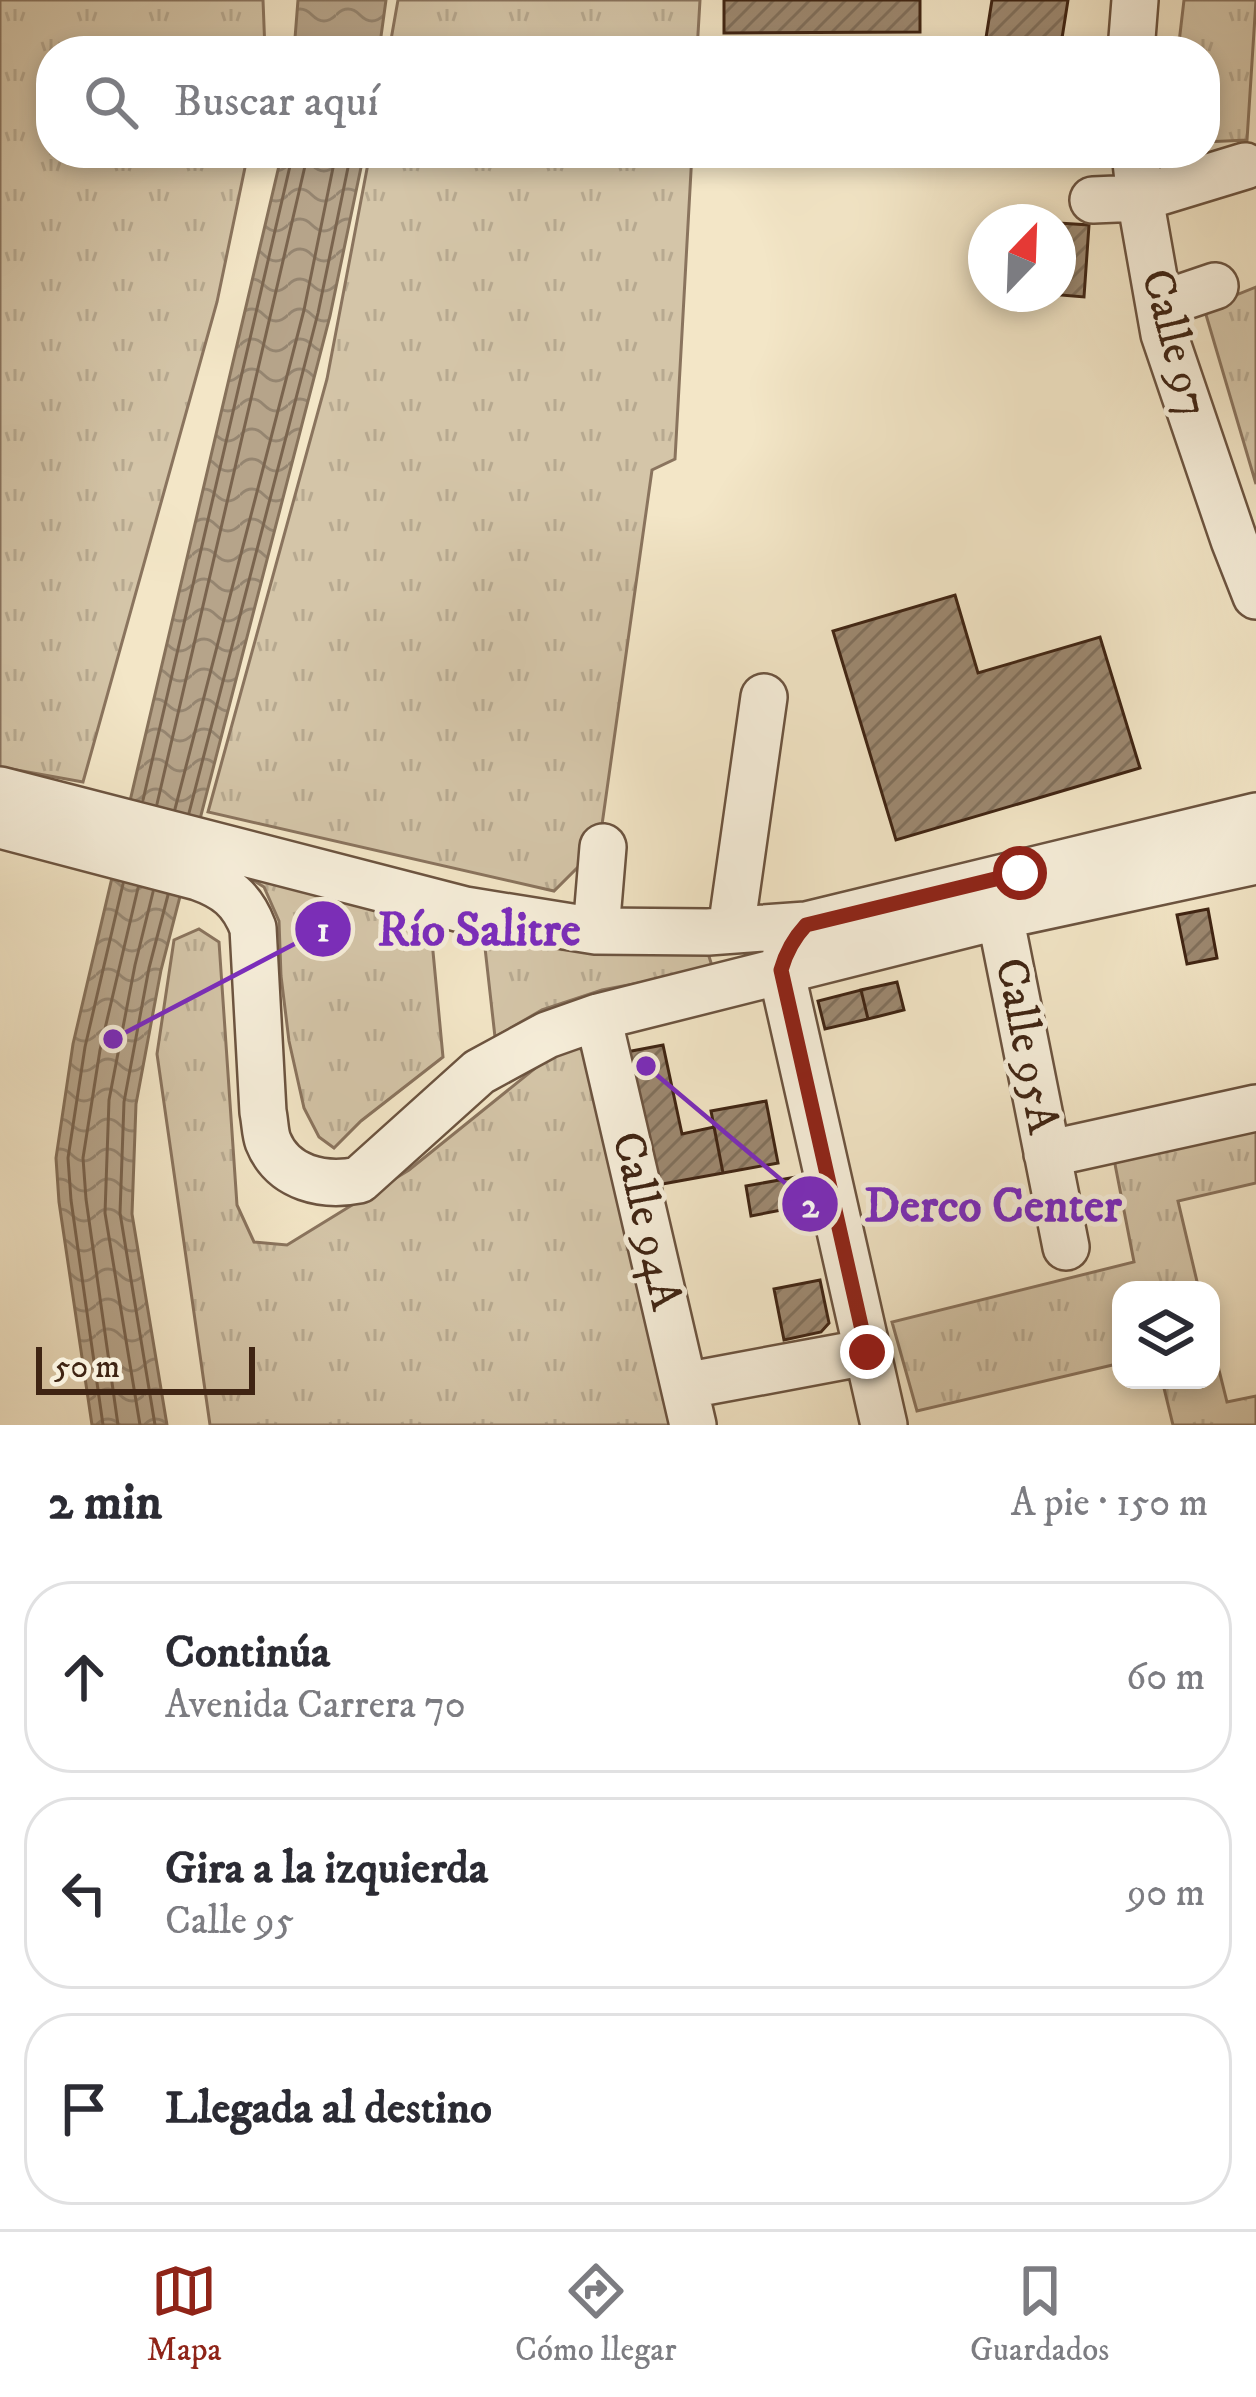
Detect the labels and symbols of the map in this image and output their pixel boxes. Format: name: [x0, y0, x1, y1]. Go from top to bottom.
north arrow: [968, 204, 1076, 312]
street label: Calle 97: [1127, 263, 1221, 423]
route start: [993, 846, 1047, 900]
callout: Río Salitre: [293, 887, 604, 971]
text: Río Salitre: [377, 901, 581, 961]
text: 1: [316, 908, 330, 953]
street label: Calle 95A: [982, 953, 1071, 1139]
street label: Calle 94A: [598, 1126, 694, 1316]
callout: Derco Center: [780, 1162, 1145, 1246]
text: Derco Center: [864, 1177, 1123, 1237]
text: 2: [801, 1184, 819, 1229]
route end: [840, 1325, 894, 1379]
scale bar: [36, 1341, 255, 1394]

